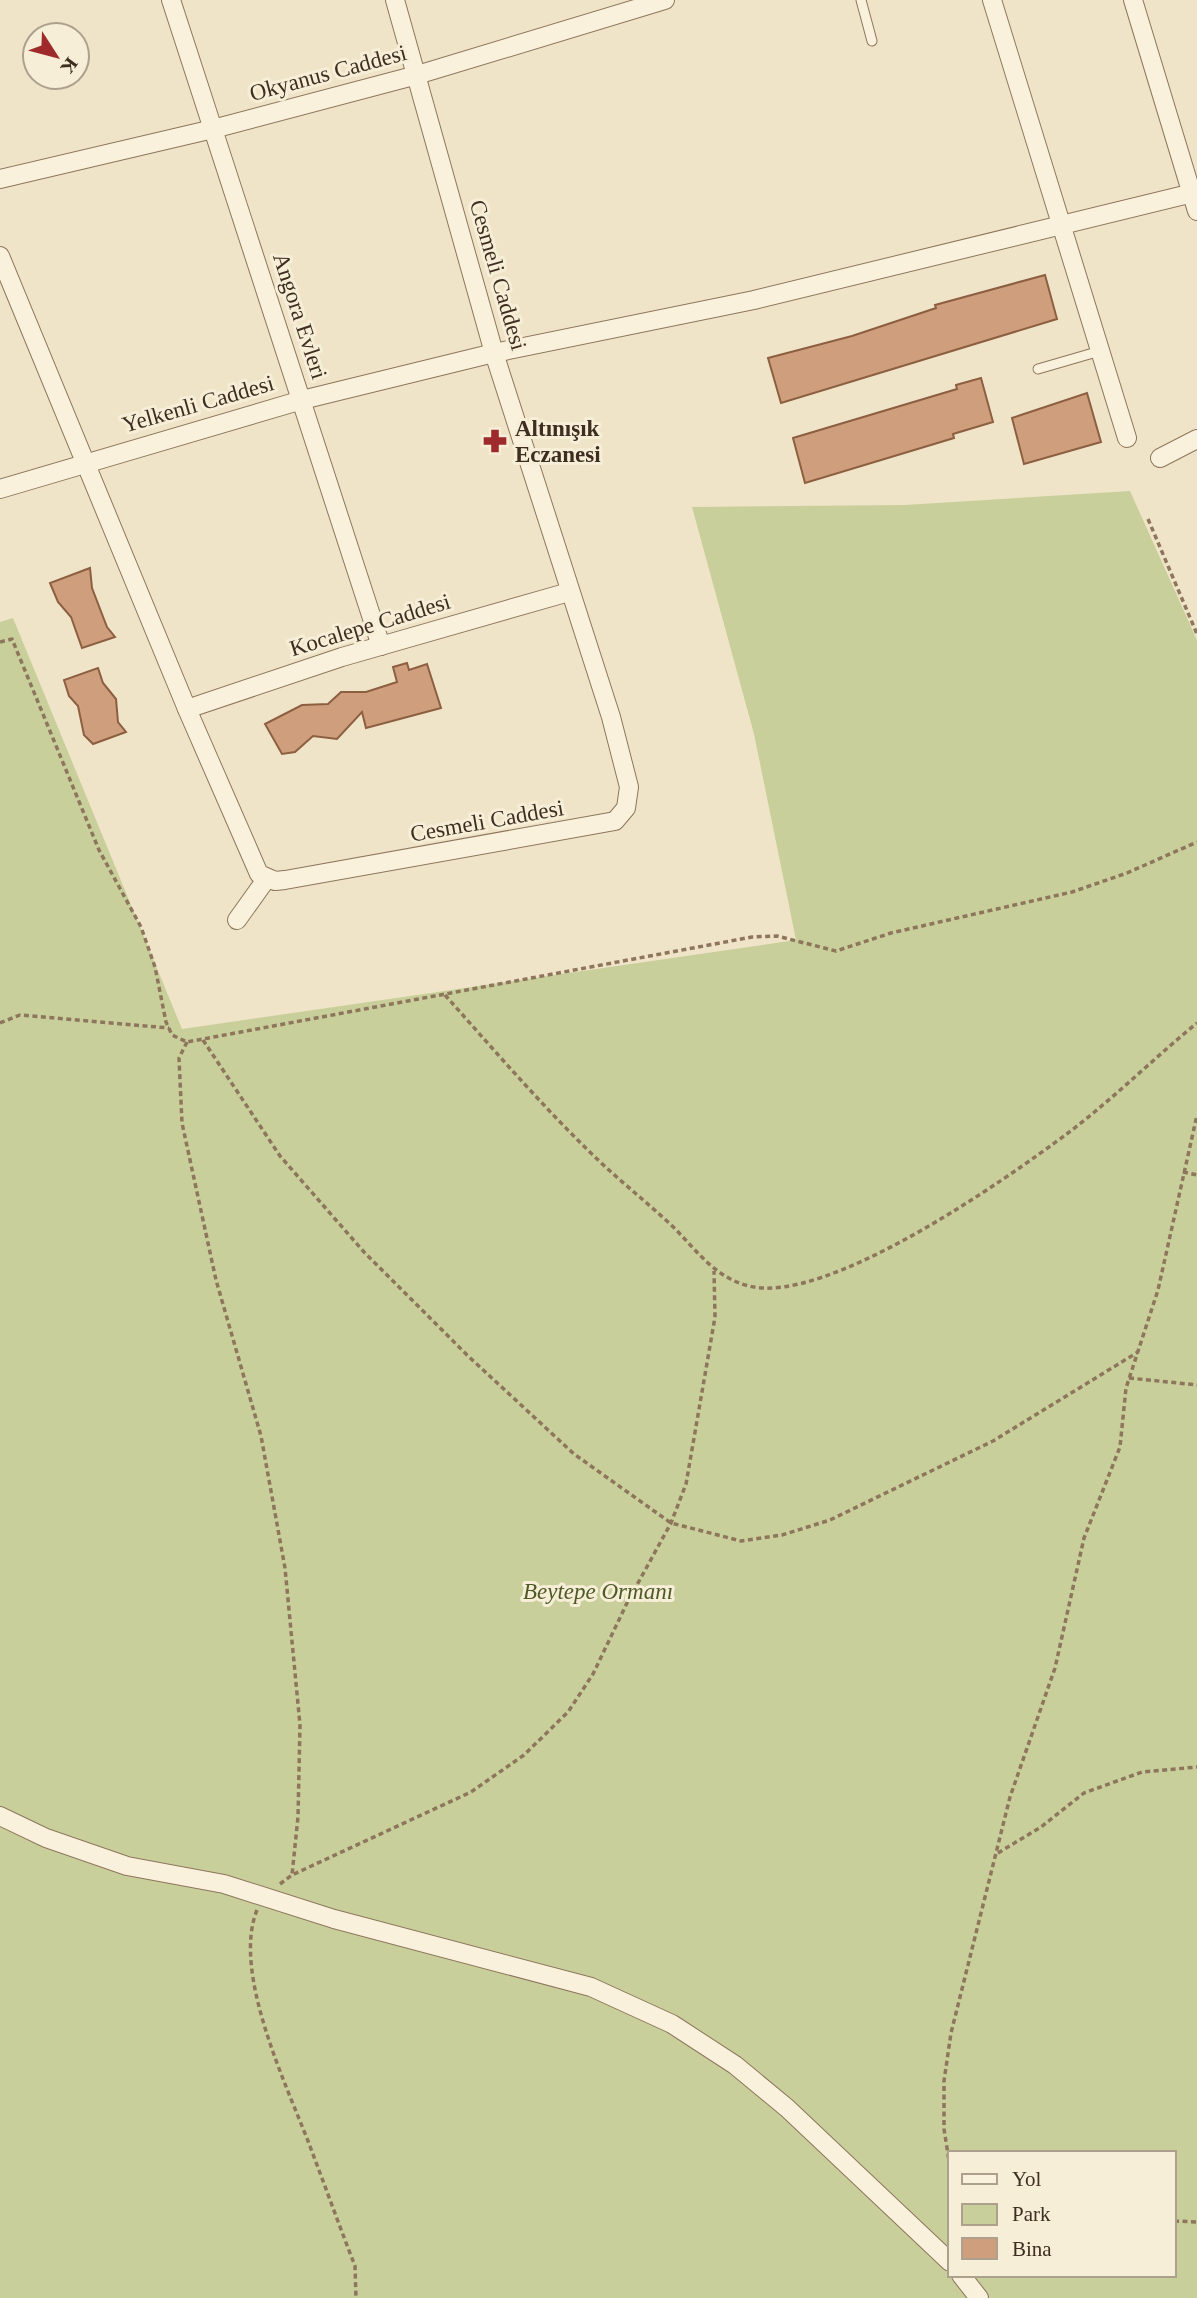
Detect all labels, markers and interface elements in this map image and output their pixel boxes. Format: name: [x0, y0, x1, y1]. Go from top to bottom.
north arrow: [21, 21, 91, 91]
street label: Okyanus Caddesi: [247, 40, 409, 106]
text: K: [56, 54, 82, 78]
street label: Cesmeli Caddesi: [465, 197, 531, 353]
street label: Angora Evleri: [268, 250, 332, 382]
street label: Yelkenli Caddesi: [119, 370, 277, 438]
place label: Altınışık Eczanesi: [515, 416, 601, 467]
pharmacy icon: Altınışık Eczanesi: [481, 427, 509, 455]
street label: Kocalepe Caddesi: [287, 589, 453, 661]
street label: Cesmeli Caddesi: [408, 795, 566, 847]
park label: Beytepe Ormanı: [523, 1579, 673, 1604]
legend: [948, 2151, 1176, 2277]
text: Yol: [1012, 2167, 1042, 2191]
text: Park: [1012, 2202, 1051, 2226]
text: Bina: [1012, 2237, 1052, 2261]

